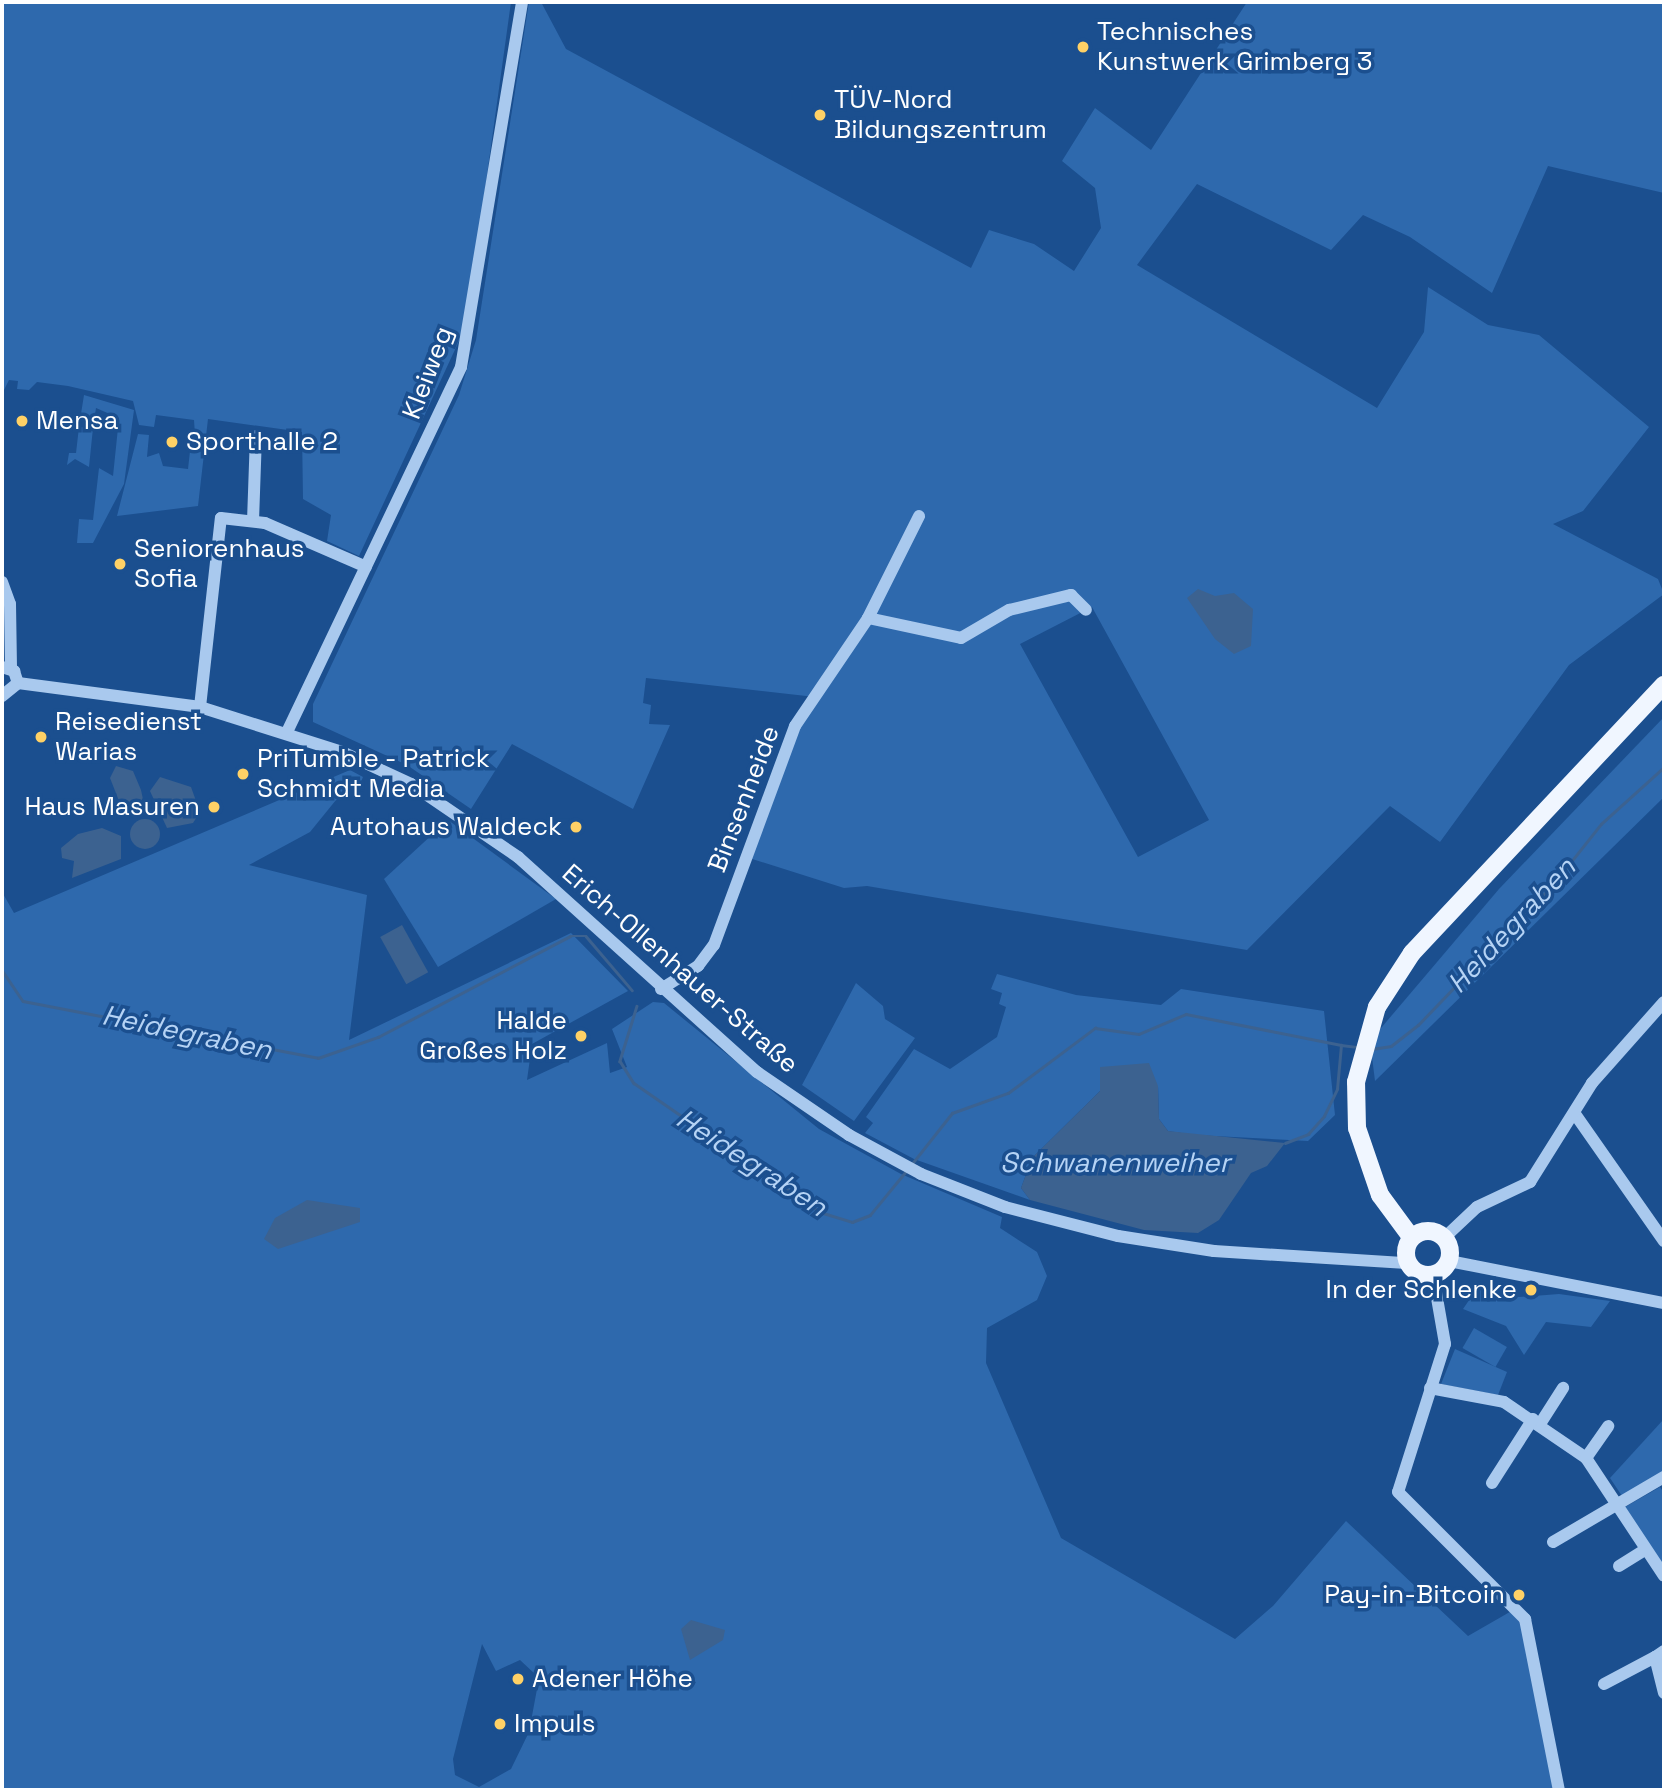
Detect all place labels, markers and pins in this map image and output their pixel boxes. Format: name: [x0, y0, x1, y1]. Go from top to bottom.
place label: Technisches Kunstwerk Grimberg 3: [1097, 16, 1372, 78]
marker: Technisches Kunstwerk Grimberg 3: [1075, 39, 1091, 55]
place label: TÜV-Nord Bildungszentrum: [834, 84, 1047, 146]
marker: TÜV-Nord Bildungszentrum: [812, 107, 828, 123]
place label: Mensa: [36, 405, 118, 437]
marker: Mensa: [14, 413, 30, 429]
place label: Sporthalle 2: [186, 426, 338, 458]
marker: Sporthalle 2: [164, 434, 180, 450]
place label: Seniorenhaus Sofia: [134, 533, 305, 594]
marker: Seniorenhaus Sofia: [112, 556, 128, 572]
place label: Reisedienst Warias: [55, 706, 202, 768]
marker: Reisedienst Warias: [33, 729, 49, 745]
place label: PriTumble - Patrick Schmidt Media: [257, 743, 491, 804]
marker: PriTumble - Patrick Schmidt Media: [235, 766, 251, 782]
place label: Haus Masuren: [24, 791, 200, 823]
marker: Haus Masuren: [206, 799, 222, 815]
place label: Autohaus Waldeck: [330, 811, 562, 843]
marker: Autohaus Waldeck: [568, 819, 584, 835]
place label: Halde Großes Holz: [419, 1005, 567, 1066]
marker: Halde Großes Holz: [573, 1028, 589, 1044]
place label: In der Schlenke: [1326, 1274, 1517, 1306]
marker: In der Schlenke: [1523, 1282, 1539, 1298]
place label: Pay-in-Bitcoin: [1324, 1579, 1505, 1611]
marker: Pay-in-Bitcoin: [1511, 1587, 1527, 1603]
place label: Adener Höhe: [532, 1663, 693, 1695]
marker: Adener Höhe: [510, 1671, 526, 1687]
place label: Impuls: [514, 1708, 595, 1740]
marker: Impuls: [492, 1716, 508, 1732]

